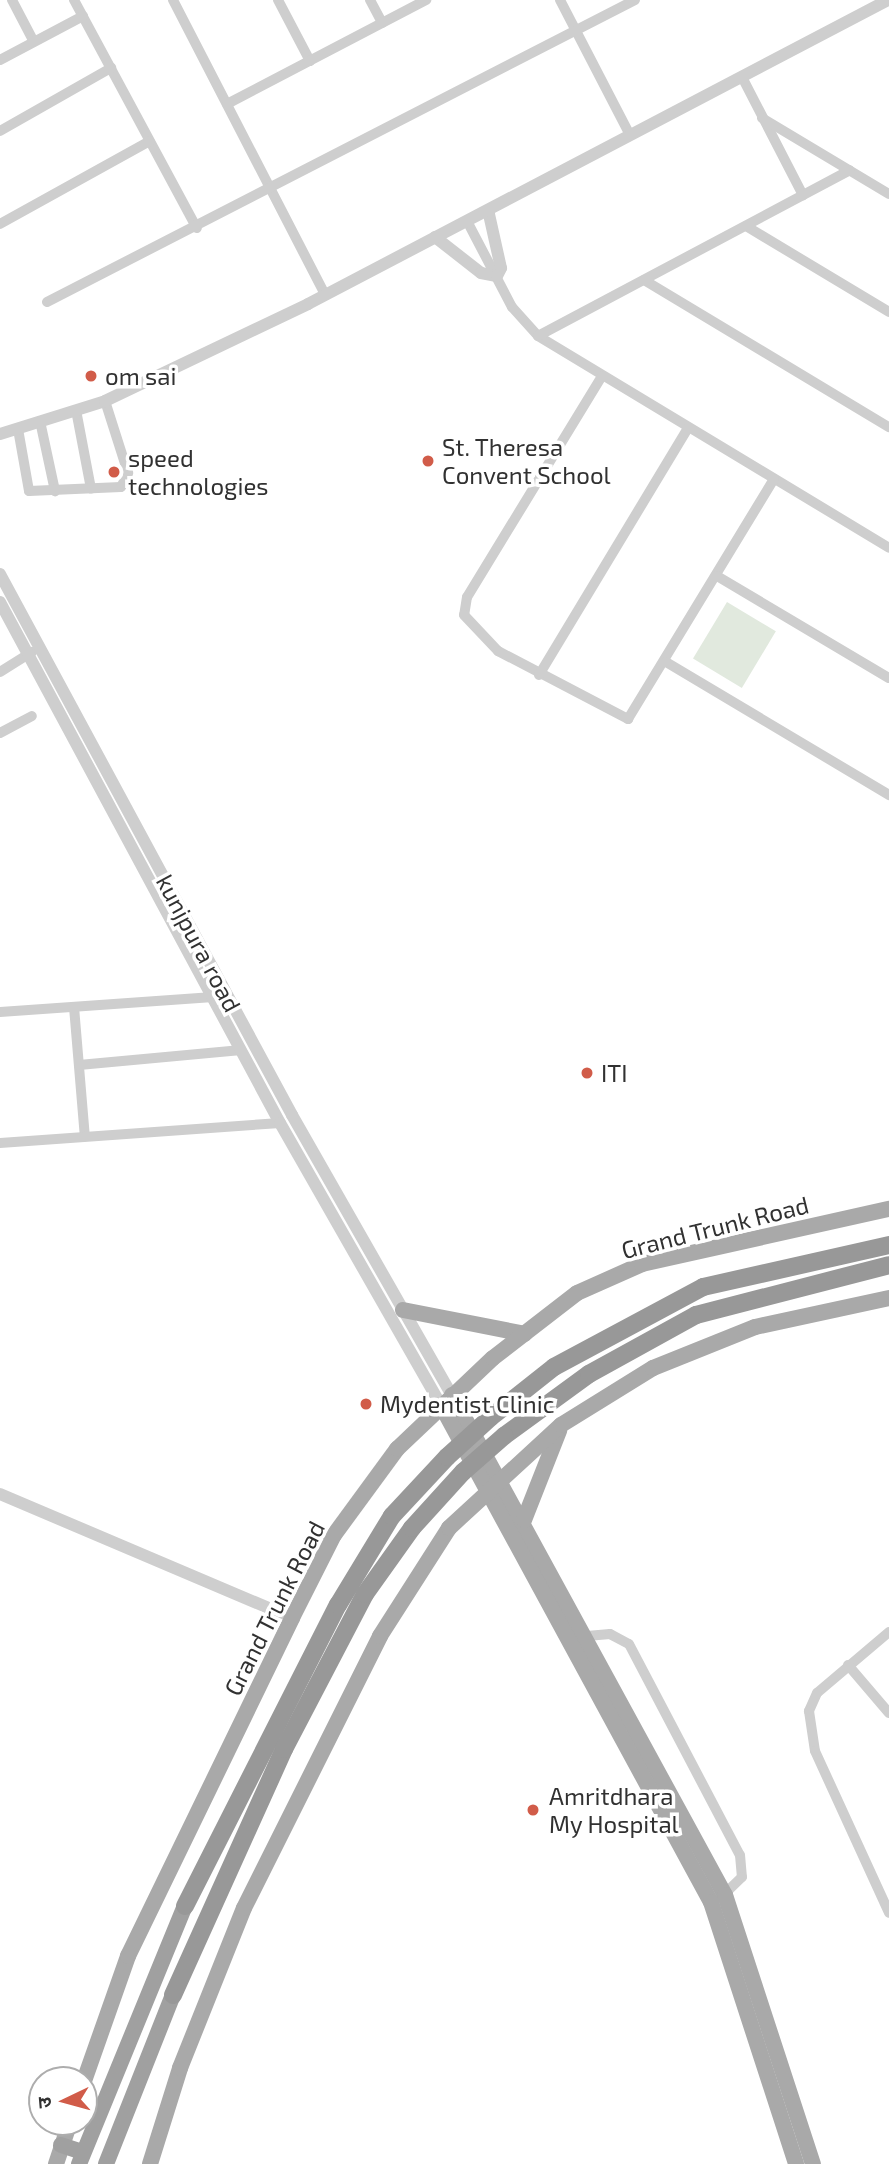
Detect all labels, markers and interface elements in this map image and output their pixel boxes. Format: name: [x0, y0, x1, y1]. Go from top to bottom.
place label: om sai: [105, 362, 176, 390]
marker: om sai: [83, 368, 99, 384]
place label: St. Theresa Convent School: [442, 433, 611, 489]
place label: speed technologies: [128, 444, 268, 500]
marker: St. Theresa Convent School: [420, 453, 436, 469]
marker: speed technologies: [106, 464, 122, 480]
street label: kunjpura road: [151, 869, 247, 1017]
place label: ITI: [601, 1059, 628, 1087]
marker: ITI: [579, 1065, 595, 1081]
street label: Grand Trunk Road: [618, 1190, 812, 1264]
place label: Mydentist Clinic: [380, 1390, 554, 1418]
marker: Mydentist Clinic: [358, 1396, 374, 1412]
street label: Grand Trunk Road: [217, 1516, 331, 1700]
place label: Amritdhara My Hospital: [549, 1782, 679, 1838]
marker: Amritdhara My Hospital: [523, 1800, 543, 1820]
north arrow: [28, 2066, 98, 2136]
text: उ: [32, 2096, 56, 2109]

